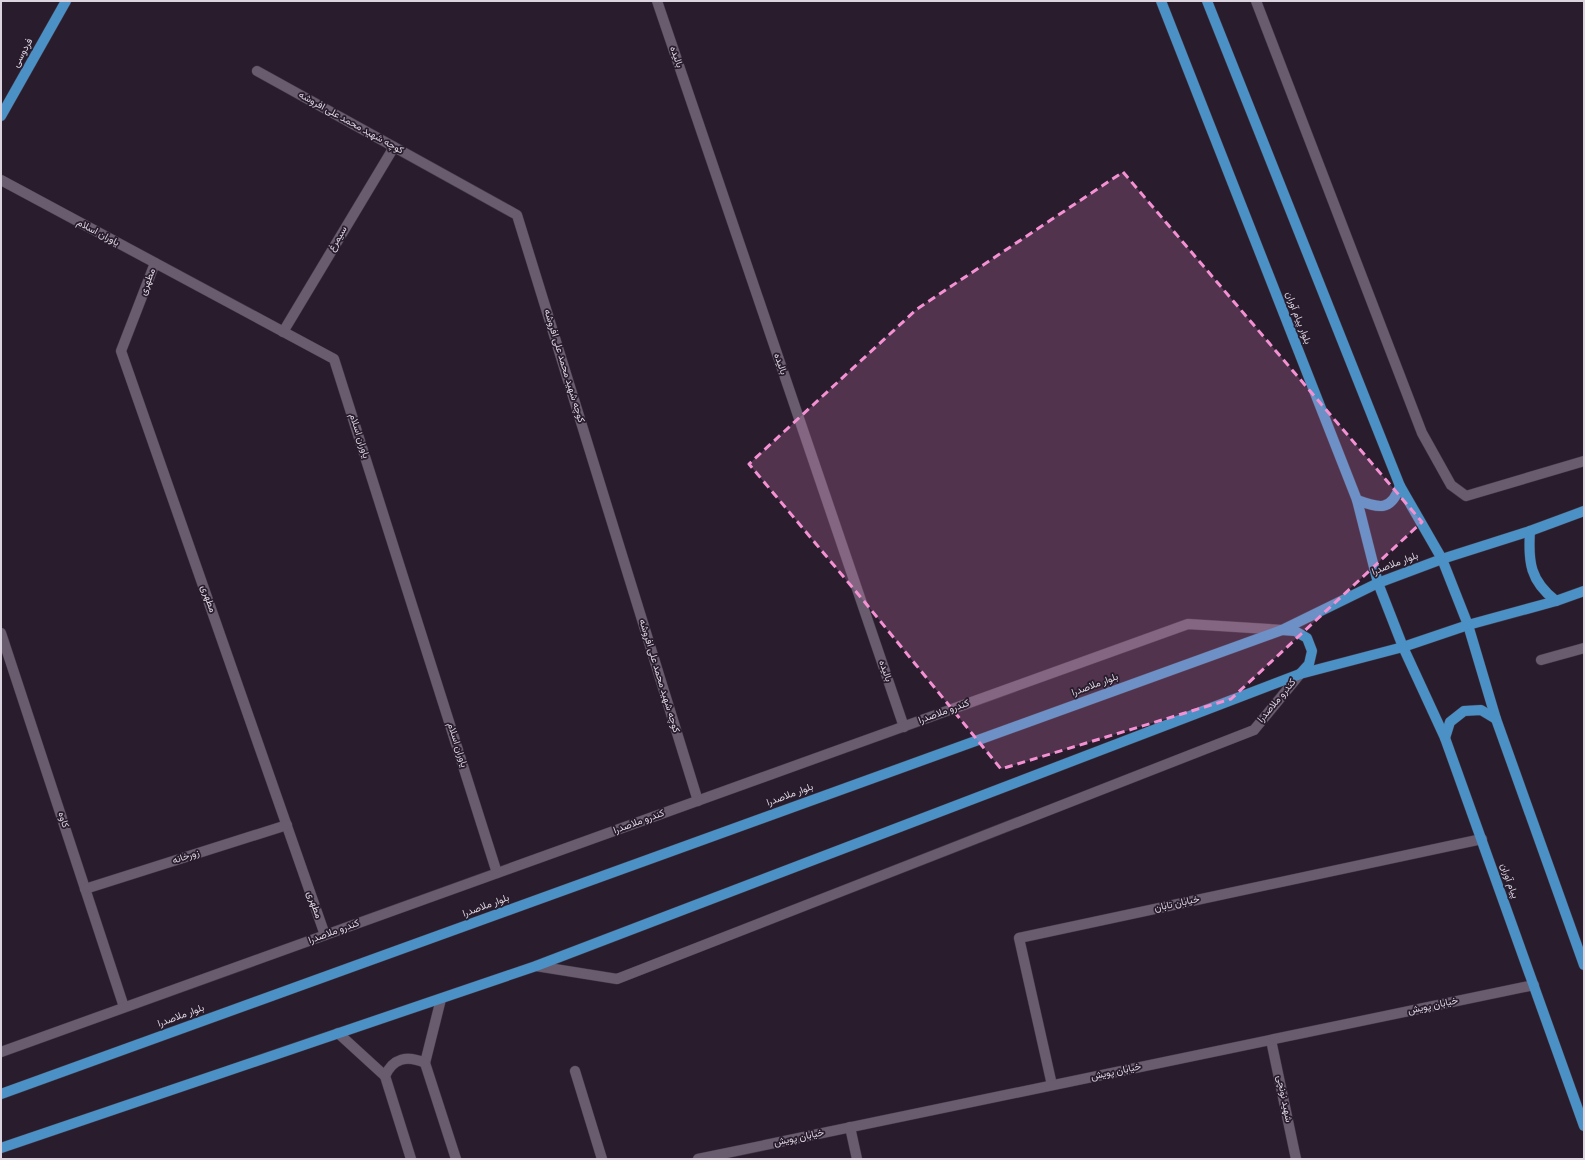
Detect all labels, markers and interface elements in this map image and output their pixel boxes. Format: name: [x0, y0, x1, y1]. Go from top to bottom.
street label: فردوسی: [10, 36, 36, 70]
street label: بالیده: [666, 44, 686, 70]
street label: کوچه شهید محمد علی افروشه: [296, 89, 406, 158]
street label: یاوران اسلام: [74, 216, 122, 250]
street label: سیمرغ: [325, 224, 351, 254]
street label: مطهری: [137, 267, 159, 297]
street label: بلوار پیام آوران: [1282, 290, 1314, 346]
street label: کوچه شهید محمد علی افروشه: [541, 308, 588, 425]
street label: بالیده: [770, 351, 790, 377]
street label: یاوران اسلام: [346, 412, 372, 460]
street label: بلوار ملاصدرا: [1370, 549, 1420, 579]
street label: مطهری: [197, 584, 219, 614]
street label: کوچه شهید محمد علی افروشه: [636, 618, 683, 735]
street label: بالیده: [875, 658, 895, 684]
street label: بلوار ملاصدرا: [1070, 671, 1120, 699]
street label: کندرو ملاصدرا: [1255, 676, 1299, 726]
street label: کندرو ملاصدرا: [917, 697, 972, 727]
street label: یاوران اسلام: [444, 721, 470, 769]
street label: بلوار ملاصدرا: [765, 781, 815, 809]
street label: کندرو ملاصدرا: [612, 807, 667, 837]
street label: کاوه: [54, 810, 72, 830]
street label: زورخانه: [171, 847, 201, 867]
street label: پیام آوران: [1497, 862, 1521, 900]
street label: مطهری: [303, 890, 325, 920]
street label: بلوار ملاصدرا: [461, 892, 511, 920]
street label: خیابان تابان: [1153, 893, 1201, 915]
street label: کندرو ملاصدرا: [307, 917, 362, 947]
street label: خیابان پویش: [1407, 994, 1460, 1018]
street label: بلوار ملاصدرا: [156, 1002, 206, 1030]
street label: خیابان پویش: [1090, 1060, 1143, 1084]
street label: شهید نونچی: [1273, 1074, 1295, 1124]
street label: خیابان پویش: [773, 1126, 826, 1150]

